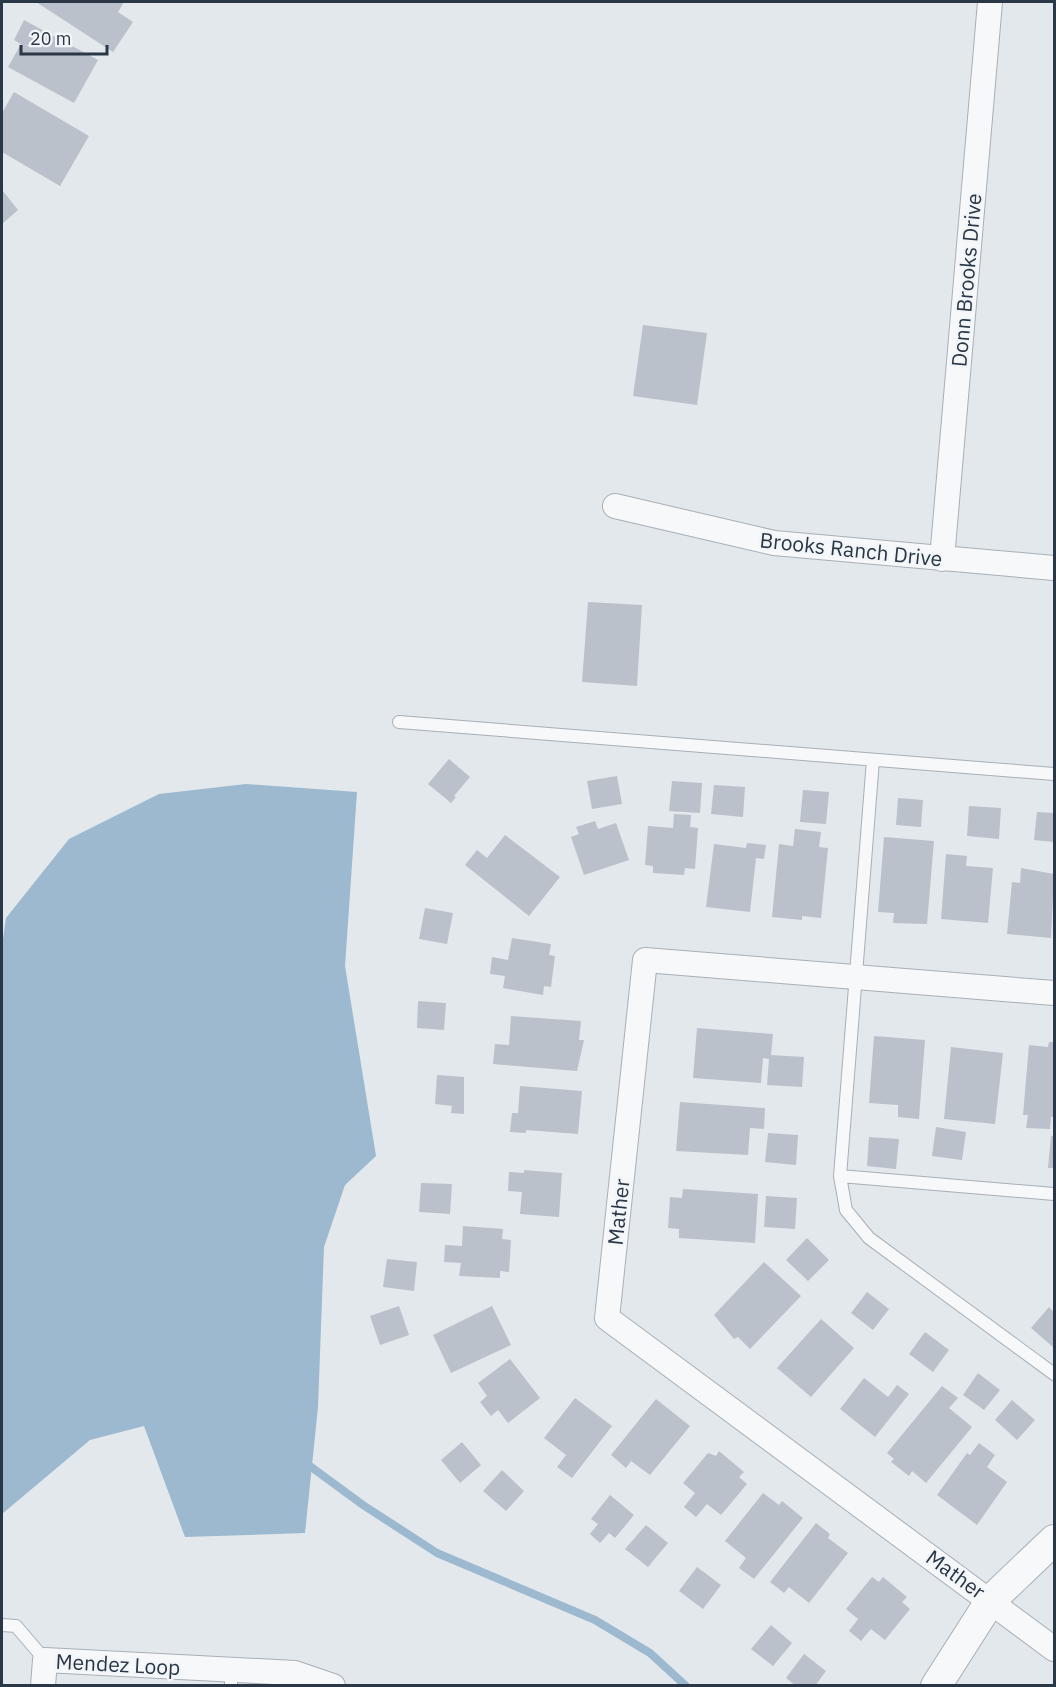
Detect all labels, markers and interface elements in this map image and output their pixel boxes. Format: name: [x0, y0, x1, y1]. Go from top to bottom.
scale bar: [21, 18, 106, 56]
text: 20 m: [30, 27, 72, 50]
street label: Donn Brooks Drive: [944, 192, 988, 368]
street label: Brooks Ranch Drive: [758, 525, 944, 573]
street label: Mather: [601, 1177, 635, 1247]
street label: Mather: [921, 1543, 991, 1605]
street label: Mendez Loop: [55, 1647, 181, 1681]

